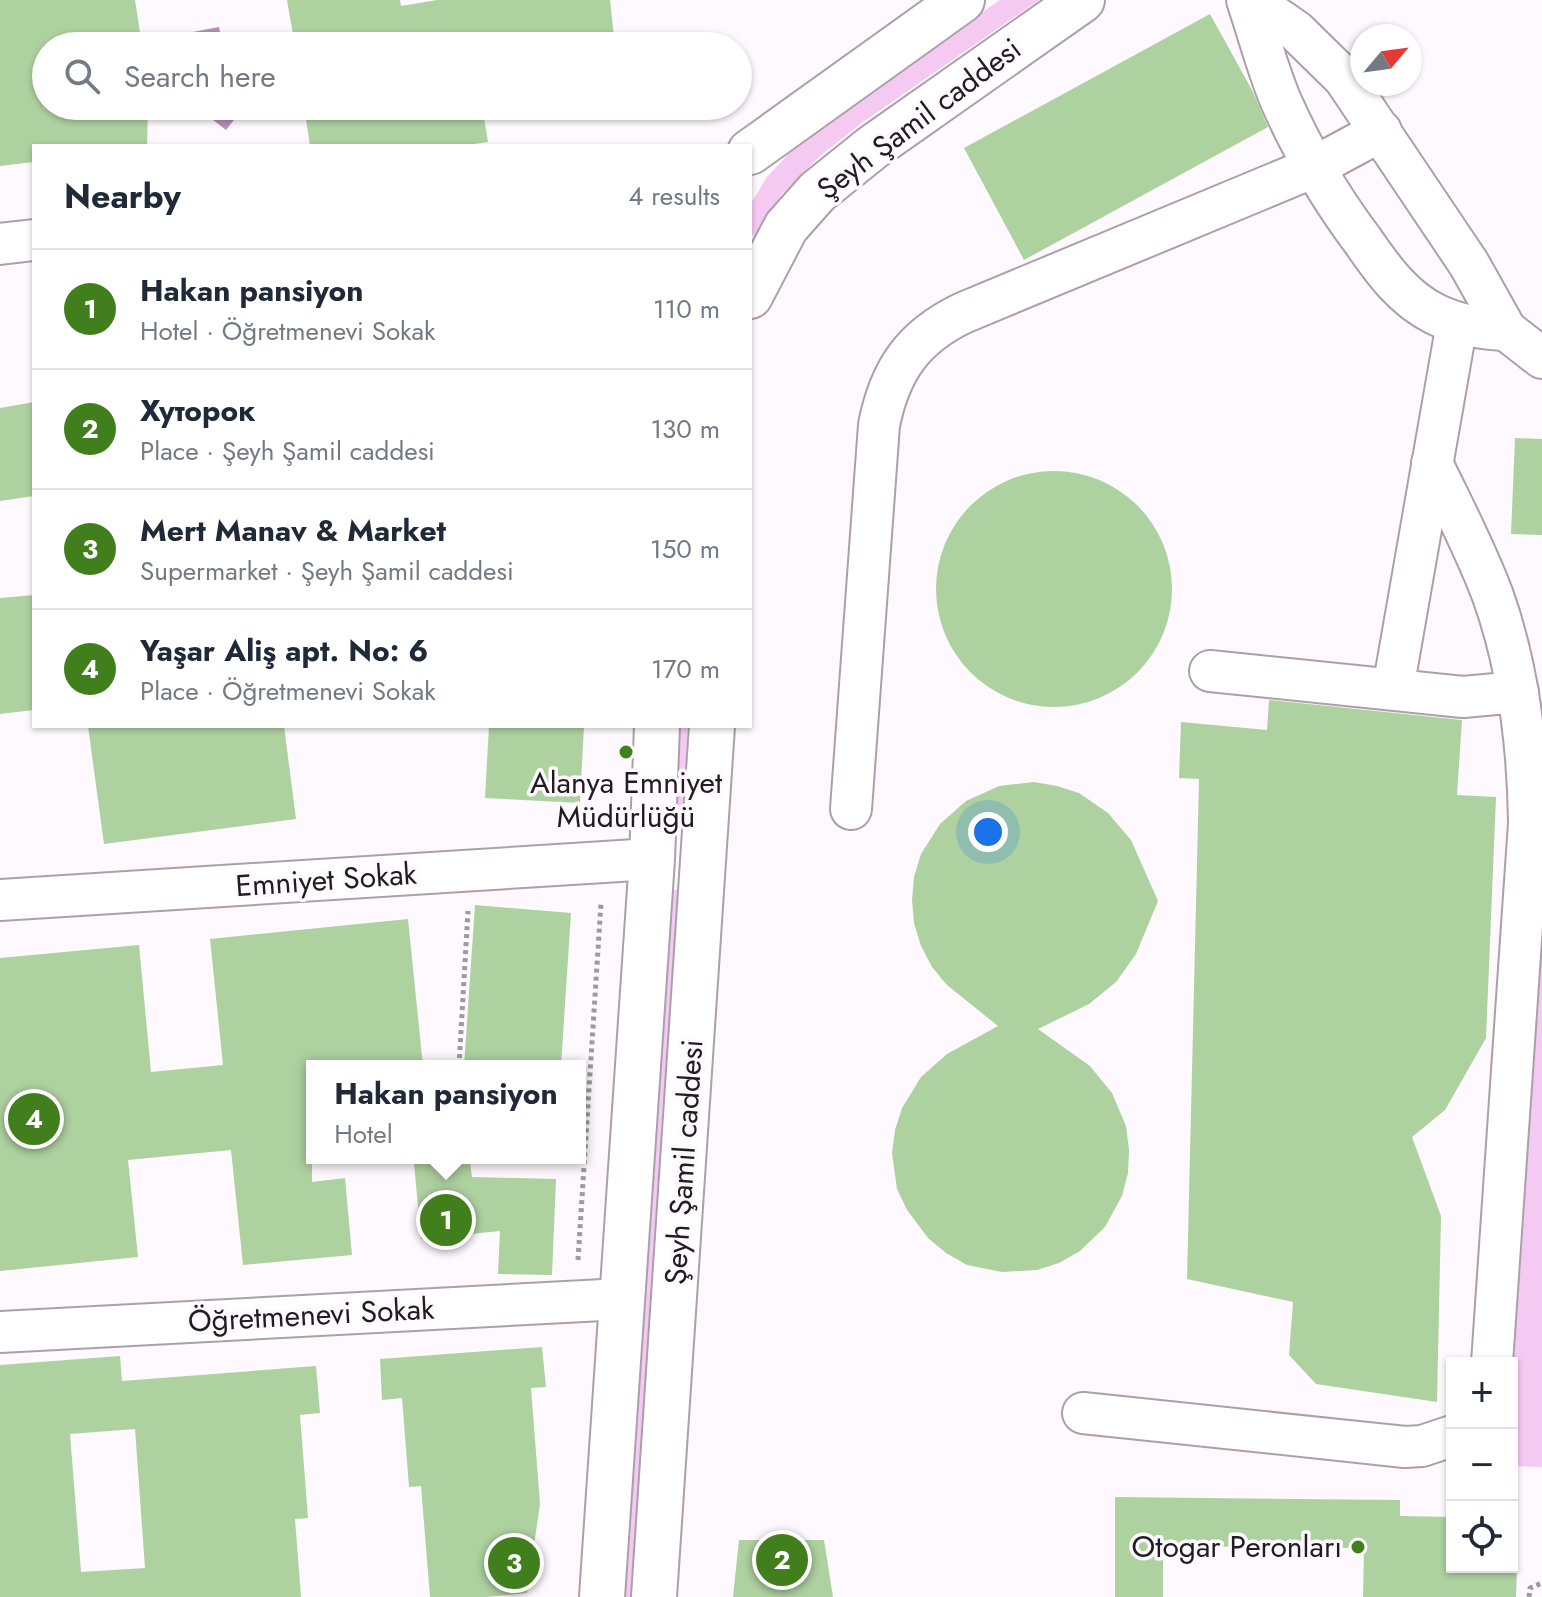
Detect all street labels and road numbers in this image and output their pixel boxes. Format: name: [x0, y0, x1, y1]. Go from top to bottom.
street label: Şeyh Şamil caddesi: [808, 28, 1030, 210]
street label: Emniyet Sokak: [234, 852, 419, 907]
street label: Şeyh Şamil caddesi: [653, 1038, 714, 1286]
street label: Öğretmenevi Sokak: [187, 1287, 436, 1342]

